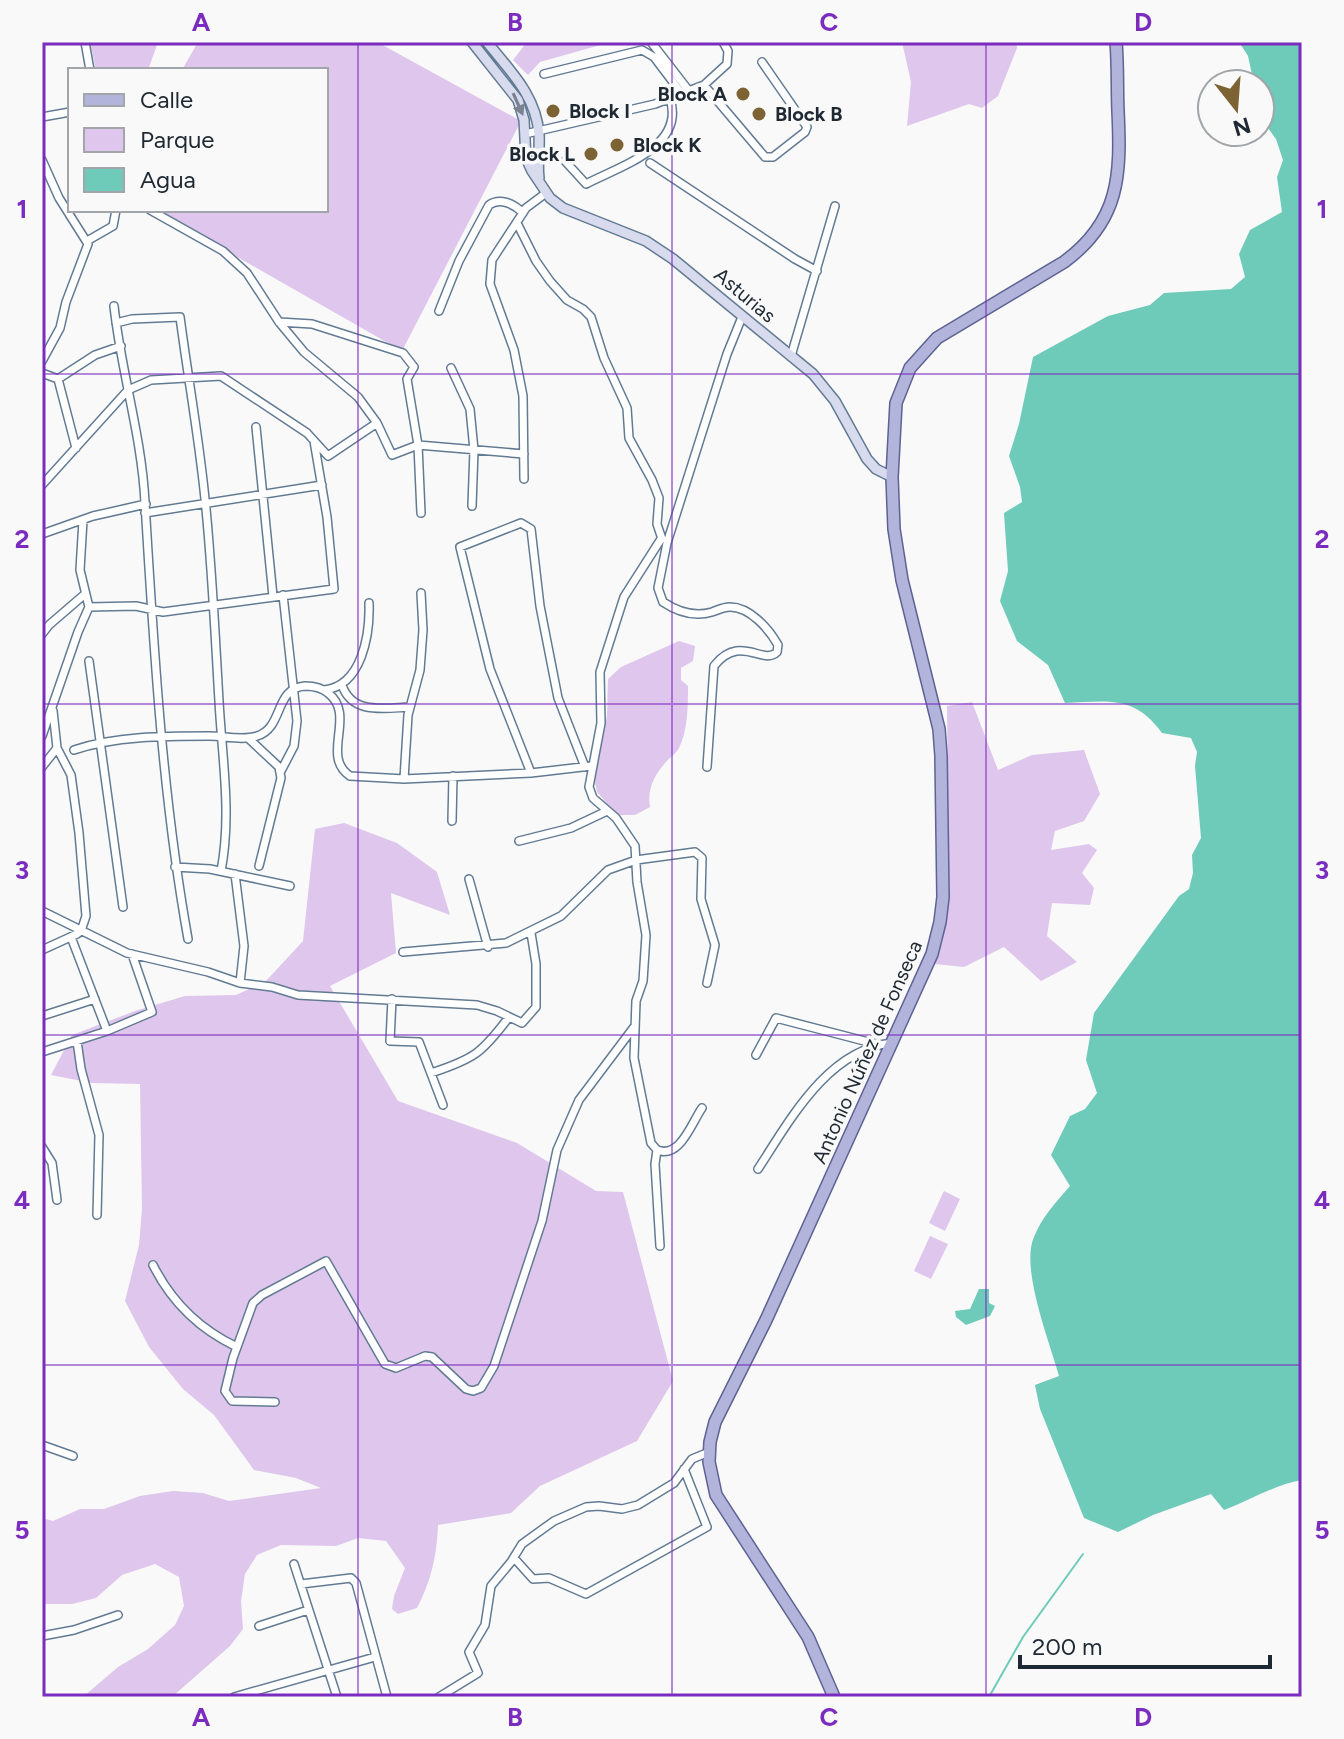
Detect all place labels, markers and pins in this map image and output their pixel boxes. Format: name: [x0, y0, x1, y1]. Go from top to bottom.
place label: Block A: [658, 82, 728, 106]
marker: Block A: [734, 85, 752, 103]
place label: Block I: [569, 99, 630, 123]
marker: Block I: [544, 102, 562, 120]
place label: Block B: [775, 102, 842, 126]
marker: Block B: [750, 105, 768, 123]
place label: Block K: [633, 133, 702, 157]
marker: Block K: [608, 136, 626, 154]
place label: Block L: [509, 142, 575, 166]
marker: Block L: [582, 145, 600, 163]

